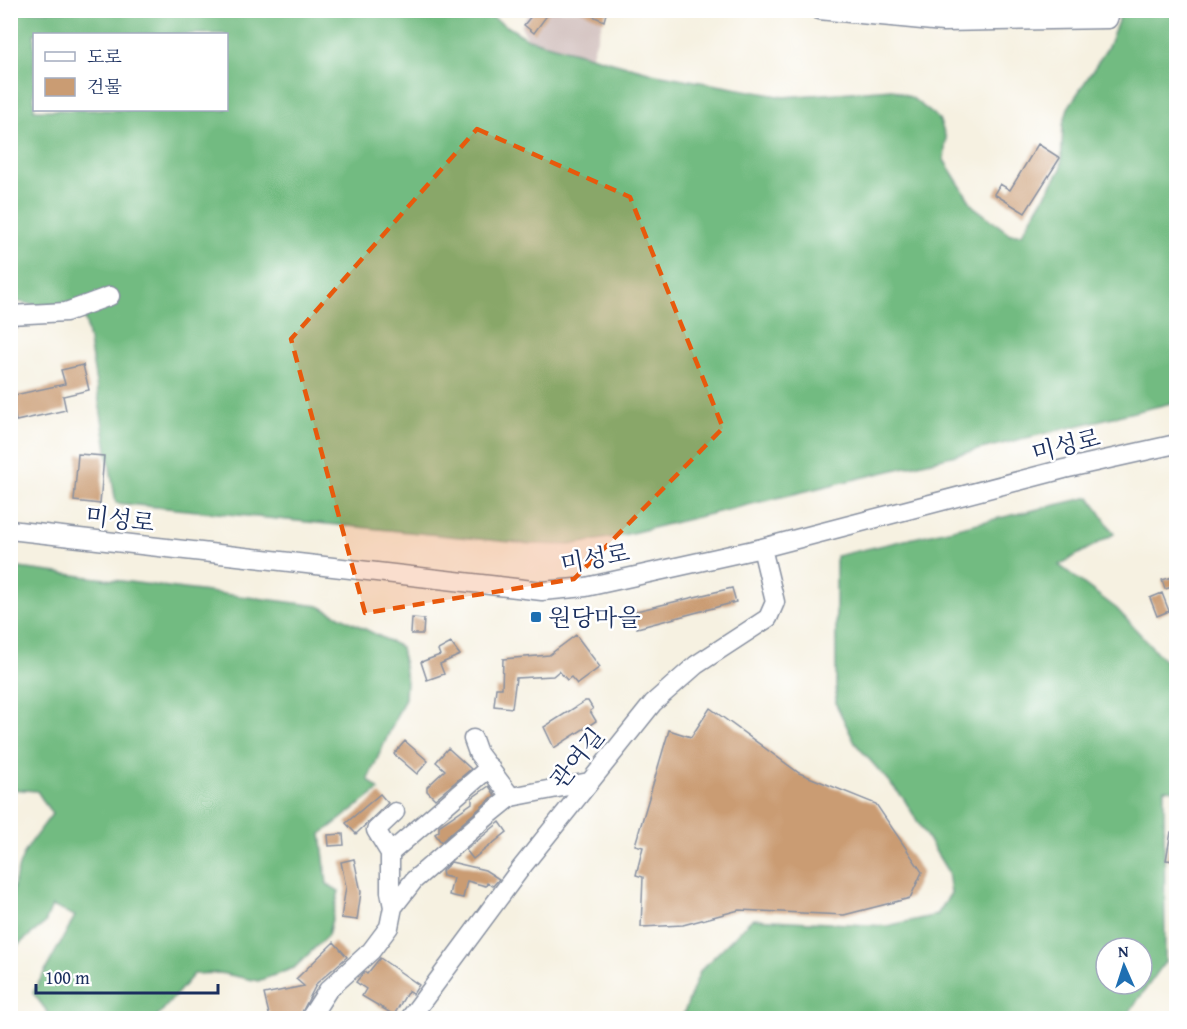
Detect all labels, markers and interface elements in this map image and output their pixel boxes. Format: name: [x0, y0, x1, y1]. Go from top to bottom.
legend: [33, 33, 228, 111]
text: 도로: [87, 43, 122, 70]
text: 건물: [87, 73, 122, 100]
street label: 미성로: [1028, 420, 1104, 470]
street label: 미성로: [83, 497, 157, 541]
street label: 미성로: [558, 535, 632, 581]
place label: 원당마을: [548, 600, 641, 635]
marker: 원당마을: [529, 610, 543, 624]
street label: 관여길: [542, 720, 612, 796]
north arrow: [1094, 936, 1154, 996]
text: N: [1117, 939, 1129, 963]
scale bar: [36, 957, 218, 995]
text: 100 m: [45, 964, 90, 991]

